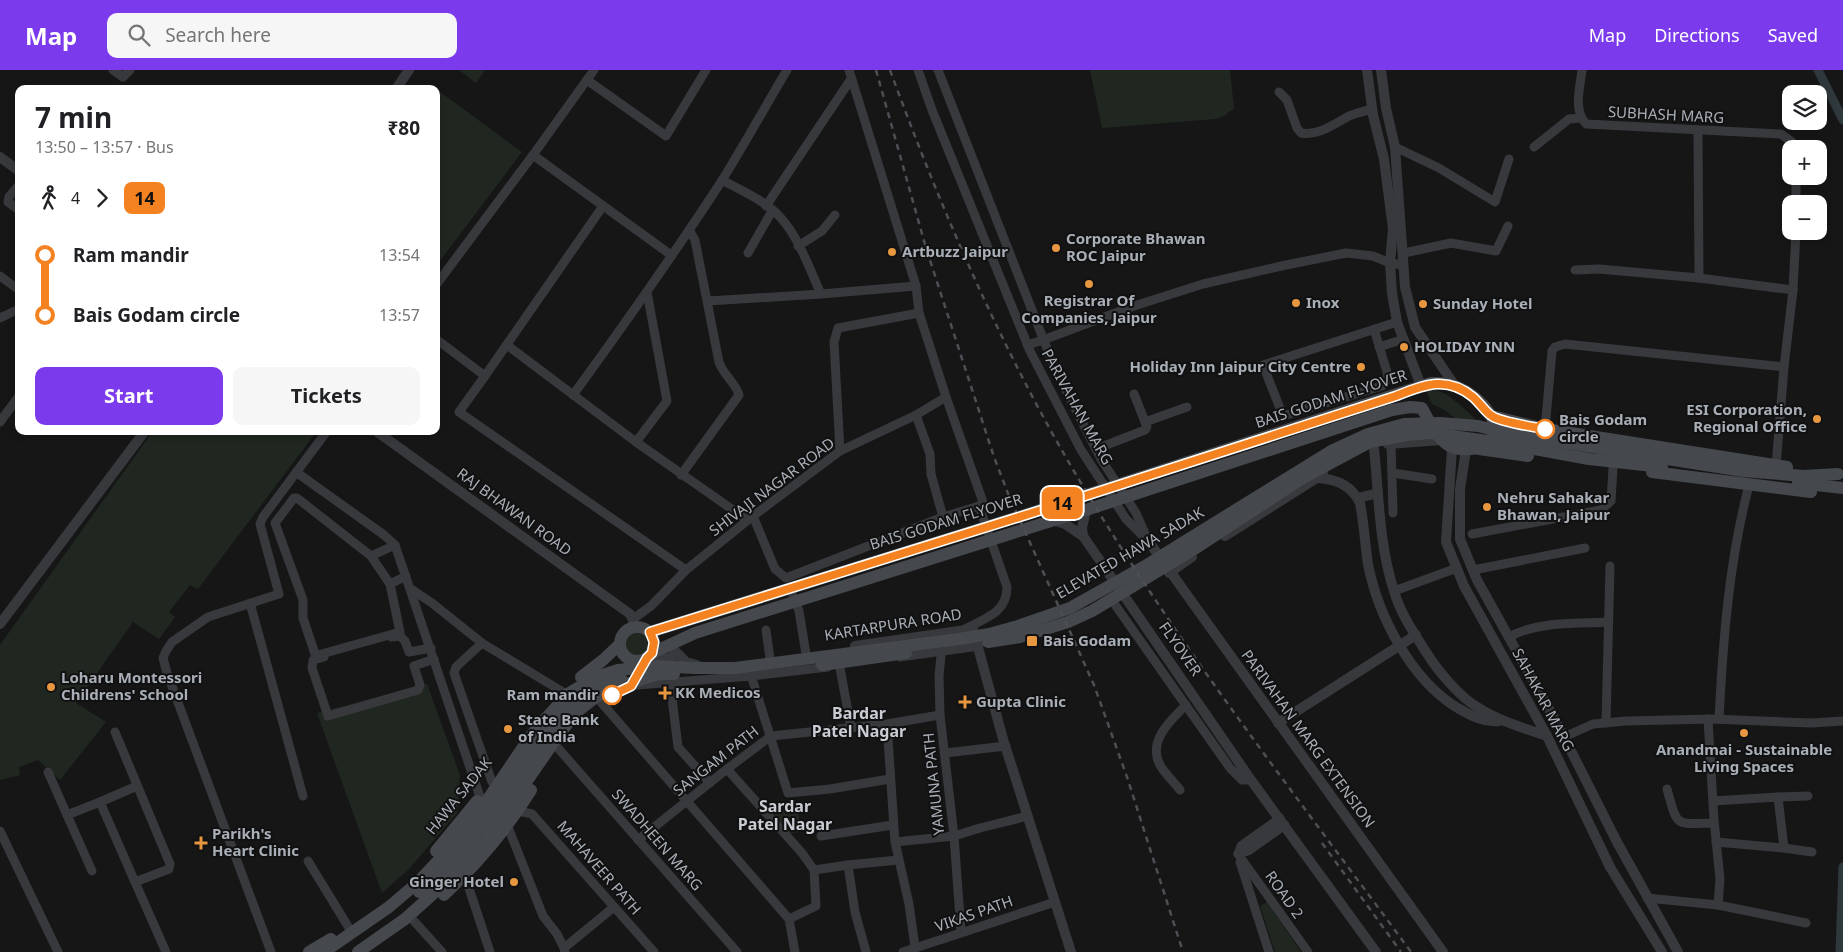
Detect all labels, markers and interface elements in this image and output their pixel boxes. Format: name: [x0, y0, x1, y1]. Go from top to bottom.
search box: [107, 13, 457, 58]
text: Map: [25, 19, 77, 52]
icon: search: [125, 21, 153, 49]
text: Search here: [165, 22, 271, 48]
text: Map: [1589, 23, 1626, 47]
text: Directions: [1654, 23, 1740, 47]
text: Saved: [1768, 23, 1818, 47]
map controls: [1782, 85, 1827, 240]
button: layers: [1782, 85, 1827, 130]
text: 7 min: [35, 98, 112, 136]
street label: SUBHASH MARG: [1607, 101, 1725, 127]
text: ₹80: [387, 115, 420, 141]
text: 13:50 – 13:57 · Bus: [35, 136, 174, 158]
button: +: [1782, 140, 1827, 185]
icon: walk: [35, 184, 63, 212]
icon: forward: [88, 184, 116, 212]
text: 14: [134, 186, 155, 210]
text: 4: [71, 187, 80, 209]
button: −: [1782, 195, 1827, 240]
place label: Corporate Bhawan ROC Jaipur: [1066, 228, 1206, 265]
place label: Artbuzz Jaipur: [902, 241, 1008, 261]
text: Ram mandir: [73, 242, 189, 268]
marker: Corporate Bhawan ROC Jaipur: [1050, 242, 1062, 254]
text: 13:54: [379, 244, 420, 266]
marker: Artbuzz Jaipur: [886, 246, 898, 258]
marker: Registrar Of Companies, Jaipur: [1083, 278, 1095, 290]
place label: Registrar Of Companies, Jaipur: [1021, 290, 1157, 327]
place label: Inox: [1306, 292, 1340, 312]
place label: Sunday Hotel: [1433, 293, 1532, 313]
marker: Inox: [1290, 297, 1302, 309]
marker: Sunday Hotel: [1417, 298, 1429, 310]
text: Bais Godam circle: [73, 302, 240, 328]
text: 13:57: [379, 304, 420, 326]
place label: HOLIDAY INN: [1414, 336, 1515, 356]
marker: HOLIDAY INN: [1398, 341, 1410, 353]
street label: PARIVAHAN MARG: [1038, 345, 1118, 468]
place label: Holiday Inn Jaipur City Centre: [1129, 356, 1351, 376]
marker: Holiday Inn Jaipur City Centre: [1355, 361, 1367, 373]
street label: BAIS GODAM FLYOVER: [1252, 364, 1410, 432]
button: Start: [35, 367, 223, 425]
button: Tickets: [233, 367, 420, 425]
place label: ESI Corporation, Regional Office: [1686, 399, 1807, 436]
place label: Bais Godam circle: [1559, 409, 1647, 446]
marker: ESI Corporation, Regional Office: [1811, 413, 1823, 425]
marker: Bais Godam circle: [1535, 419, 1555, 439]
street label: SHIVAJI NAGAR ROAD: [705, 432, 838, 540]
street label: RAJ BHAWAN ROAD: [453, 463, 576, 560]
line badge: 14: [1040, 487, 1084, 519]
place label: Nehru Sahakar Bhawan, Jaipur: [1497, 487, 1610, 524]
street label: BAIS GODAM FLYOVER: [867, 488, 1025, 554]
text: 14: [1052, 491, 1072, 515]
street label: ELEVATED HAWA SADAK: [1052, 501, 1208, 603]
marker: Nehru Sahakar Bhawan, Jaipur: [1481, 501, 1493, 513]
street label: KARTARPURA ROAD: [823, 603, 963, 645]
street label: FLYOVER: [1155, 617, 1207, 680]
place label: Bais Godam: [1043, 630, 1131, 650]
marker: Bais Godam: [1025, 634, 1039, 648]
street label: SAHAKAR MARG: [1508, 644, 1579, 755]
street label: PARIVAHAN MARG EXTENSION: [1237, 645, 1380, 831]
place label: Loharu Montessori Childrens' School: [61, 667, 202, 704]
marker: Loharu Montessori Childrens' School: [45, 681, 57, 693]
place label: KK Medicos: [675, 682, 761, 702]
place label: Ram mandir: [507, 684, 598, 704]
marker: Ram mandir: [602, 685, 622, 705]
marker: KK Medicos: [659, 687, 671, 699]
place label: Gupta Clinic: [976, 691, 1066, 711]
marker: Gupta Clinic: [958, 695, 972, 709]
district label: Bardar Patel Nagar: [812, 702, 906, 742]
place label: State Bank of India: [518, 709, 600, 746]
street label: SANGAM PATH: [668, 720, 762, 800]
marker: State Bank of India: [502, 723, 514, 735]
marker: Anandmai - Sustainable Living Spaces: [1738, 727, 1750, 739]
street label: YAMUNA PATH: [918, 732, 948, 836]
place label: Anandmai - Sustainable Living Spaces: [1656, 739, 1832, 776]
street label: HAWA SADAK: [421, 752, 496, 838]
street label: SWADHEEN MARG: [608, 784, 708, 894]
district label: Sardar Patel Nagar: [738, 795, 832, 835]
street label: MAHAVEER PATH: [553, 816, 646, 919]
place label: Parikh's Heart Clinic: [212, 823, 299, 860]
marker: Parikh's Heart Clinic: [194, 836, 208, 850]
street label: ROAD 2: [1261, 867, 1308, 922]
place label: Ginger Hotel: [409, 871, 504, 891]
marker: Ginger Hotel: [508, 876, 520, 888]
street label: VIKAS PATH: [932, 890, 1015, 936]

